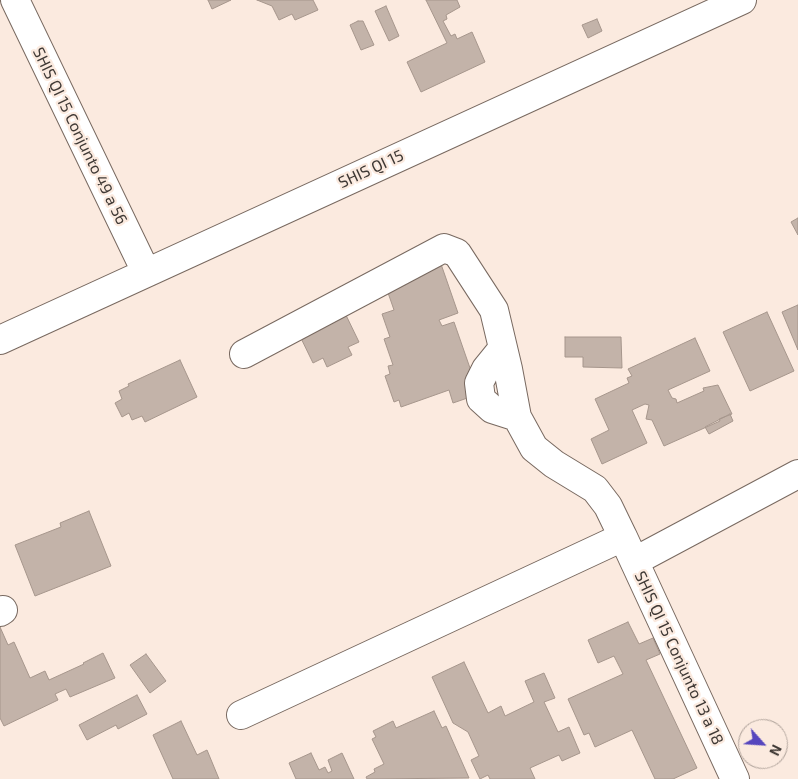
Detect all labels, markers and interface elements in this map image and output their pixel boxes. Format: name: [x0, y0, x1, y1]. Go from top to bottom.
street label: SHIS QI 15 Conjunto 49 a 56: [29, 44, 131, 228]
street label: SHIS QI 15: [335, 146, 407, 192]
street label: SHIS QI 15 Conjunto 13 a 18: [630, 568, 728, 748]
north arrow: [738, 719, 788, 769]
text: N: [766, 742, 786, 759]

